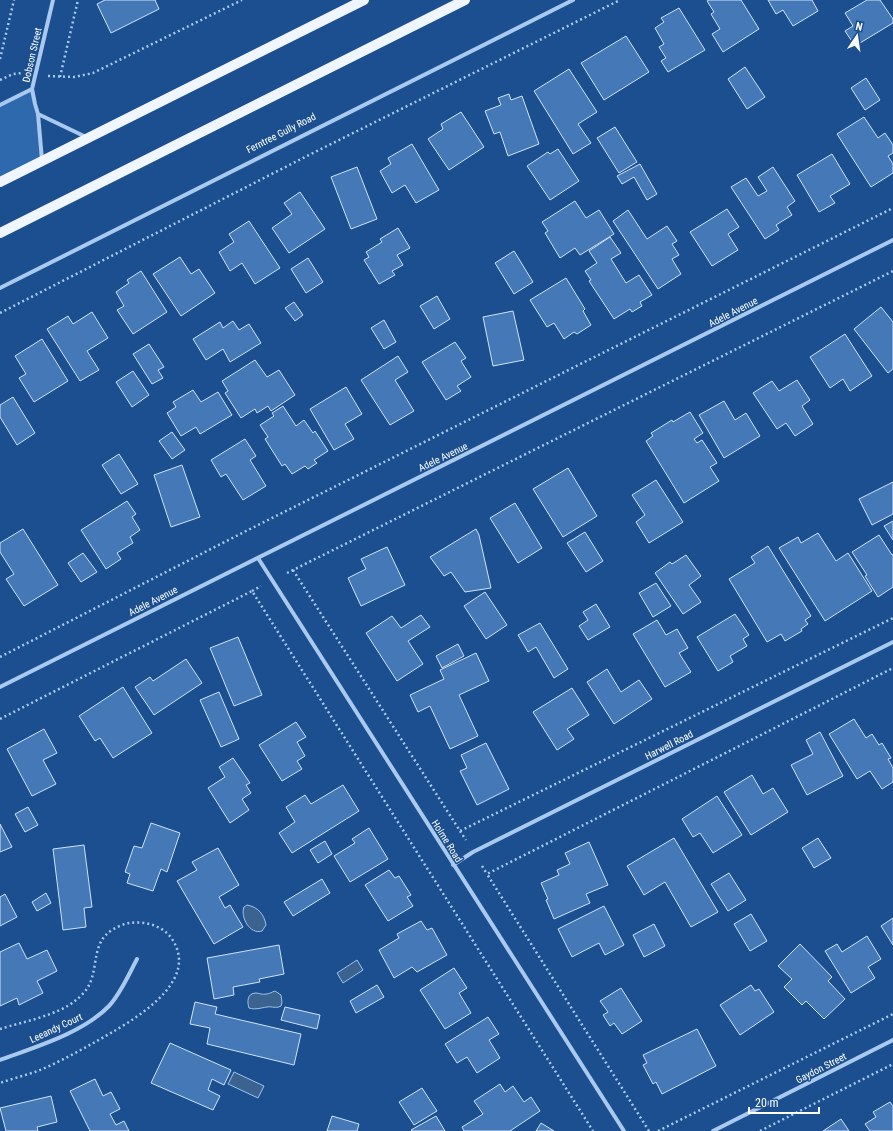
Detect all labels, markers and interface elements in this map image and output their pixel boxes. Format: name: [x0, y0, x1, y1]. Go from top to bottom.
north arrow: [837, 16, 877, 56]
text: N: [854, 20, 864, 34]
street label: Dobson Street: [20, 27, 44, 83]
street label: Ferntree Gully Road: [244, 111, 318, 155]
street label: Adele Avenue: [707, 295, 760, 329]
street label: Adele Avenue: [417, 440, 470, 474]
street label: Adele Avenue: [127, 584, 180, 618]
street label: Harwell Road: [643, 728, 695, 762]
street label: Holme Road: [430, 818, 464, 864]
street label: Leeandy Court: [28, 1011, 84, 1045]
street label: Gaydon Street: [794, 1051, 848, 1085]
scale bar: [749, 1089, 819, 1115]
text: 20 m: [755, 1096, 779, 1110]

